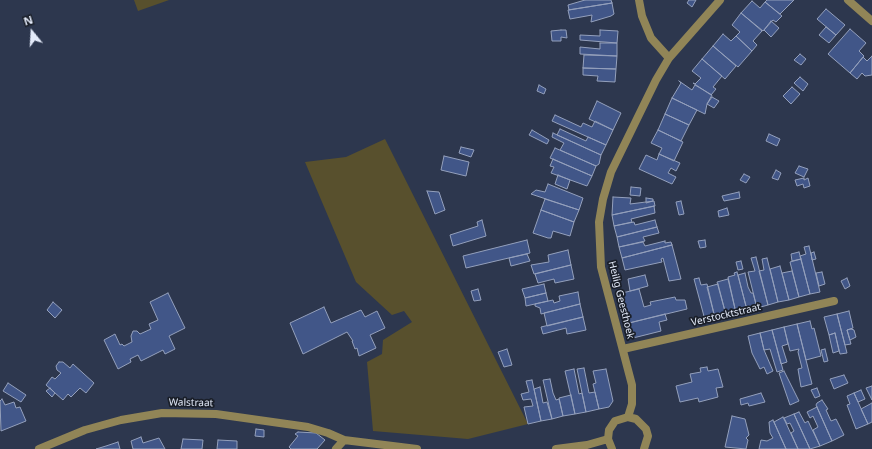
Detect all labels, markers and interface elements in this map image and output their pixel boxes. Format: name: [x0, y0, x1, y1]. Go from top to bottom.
north arrow: [12, 12, 52, 52]
text: N: [22, 12, 35, 29]
street label: Heilig Geesthoek: [606, 260, 636, 340]
street label: Verstocktstraat: [690, 301, 762, 329]
street label: Walstraat: [169, 397, 213, 409]

